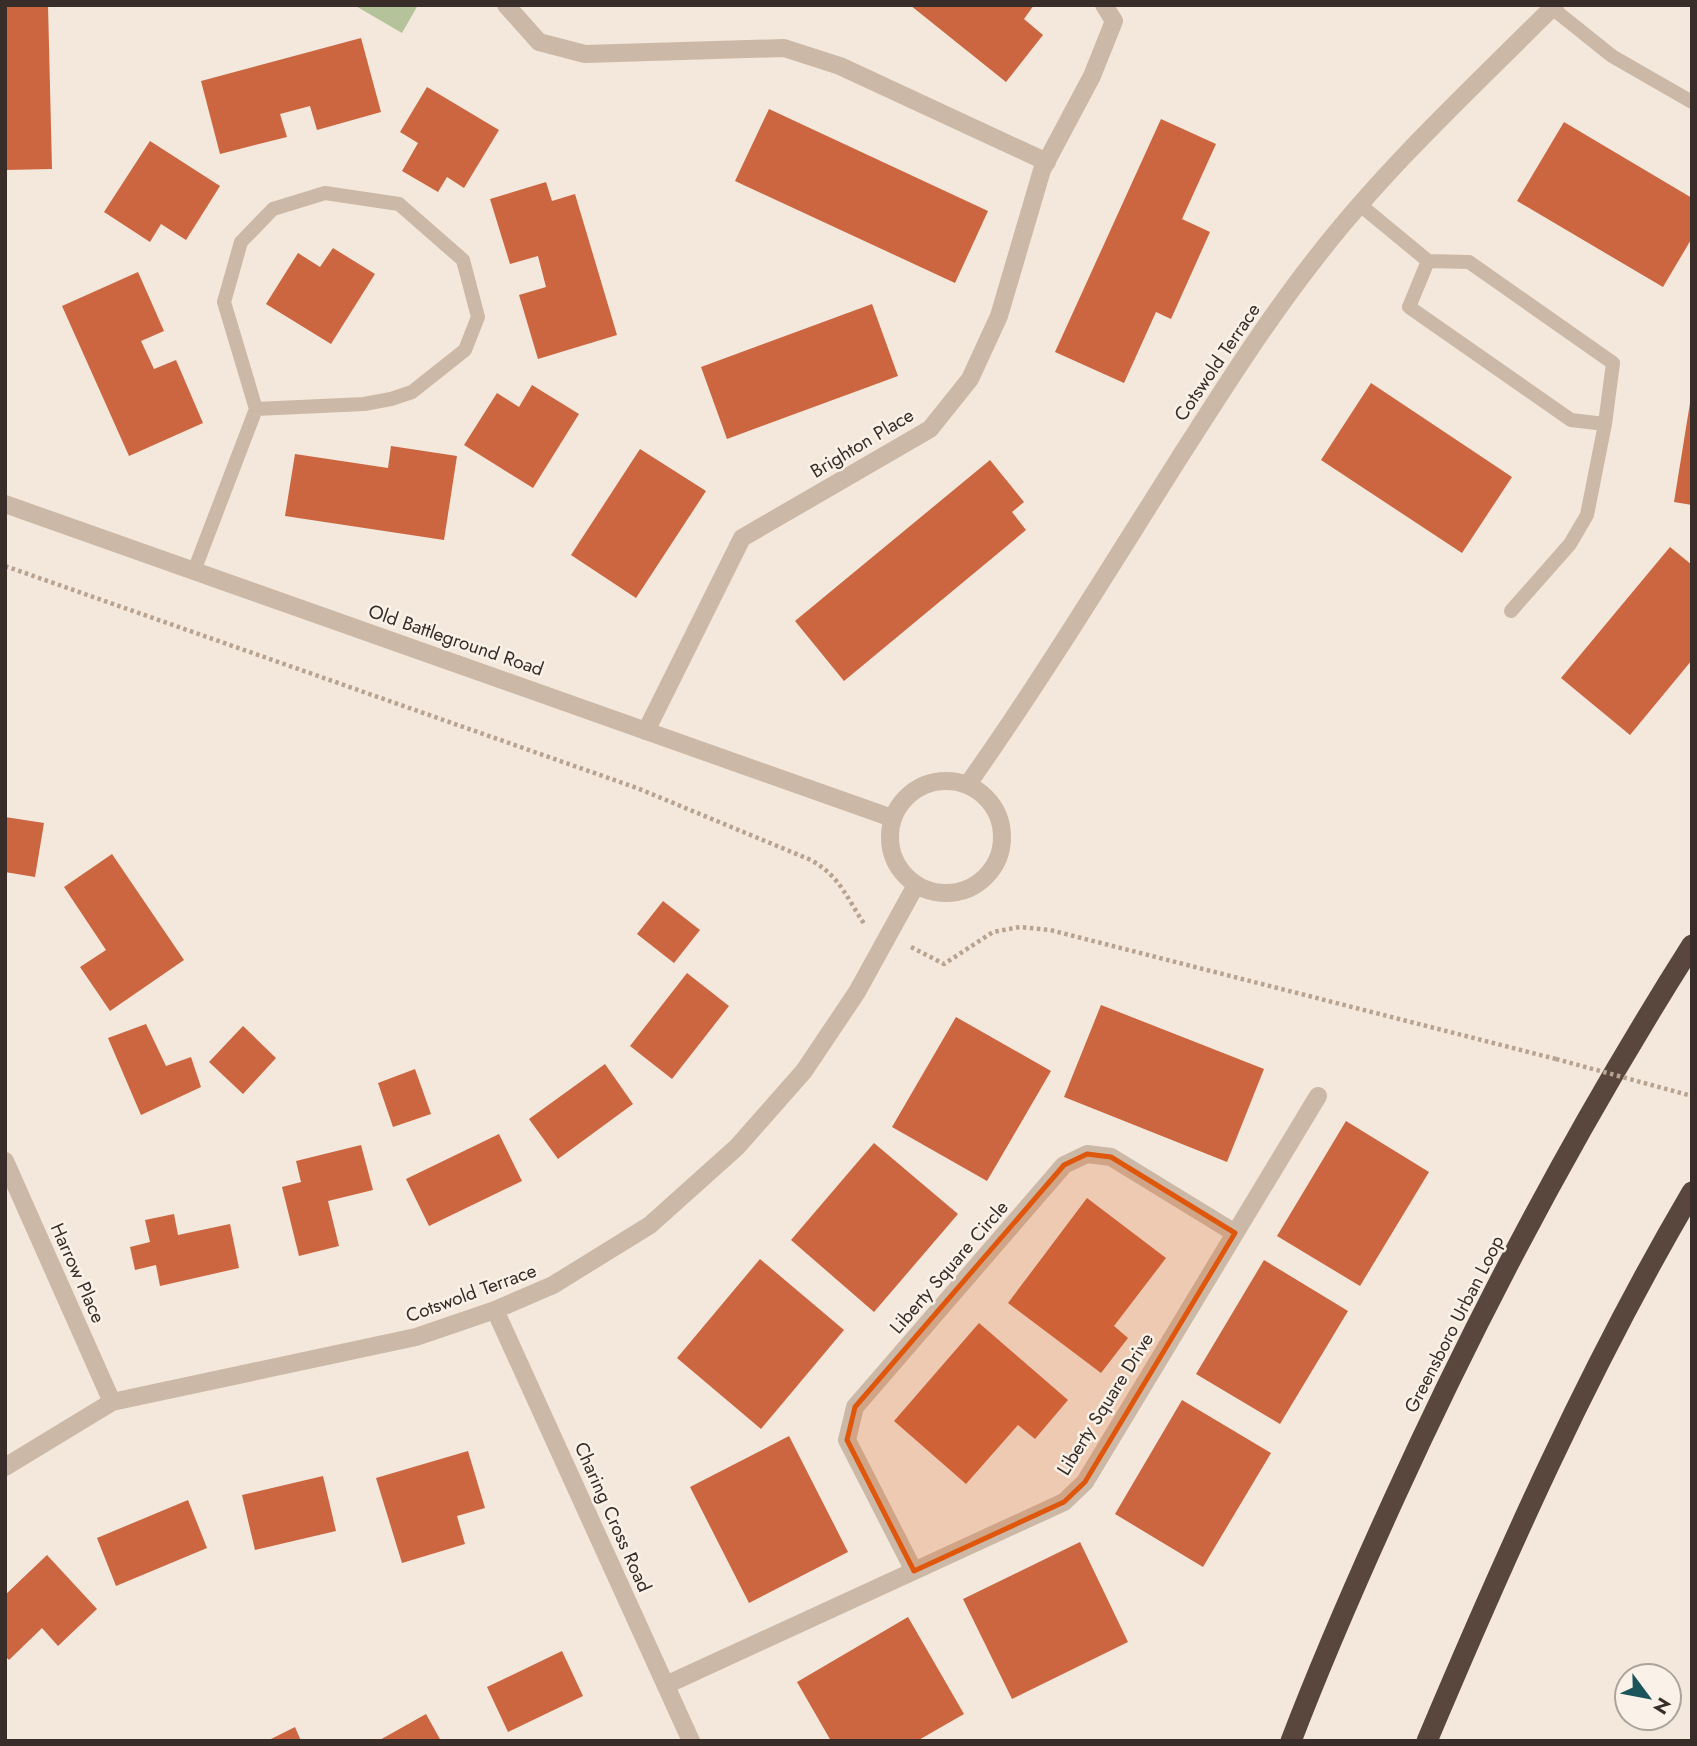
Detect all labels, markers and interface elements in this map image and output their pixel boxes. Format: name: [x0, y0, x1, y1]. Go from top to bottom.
street label: Cotswold Terrace: [1167, 297, 1267, 426]
street label: Brighton Place: [805, 401, 919, 485]
street label: Old Battleground Road: [365, 597, 547, 683]
street label: Liberty Square Circle: [883, 1194, 1015, 1340]
street label: Harrow Place: [44, 1219, 112, 1328]
street label: Greensboro Urban Loop: [1398, 1230, 1511, 1417]
street label: Cotswold Terrace: [402, 1257, 540, 1329]
street label: Liberty Square Drive: [1050, 1327, 1160, 1481]
street label: Charing Cross Road: [568, 1438, 658, 1596]
north arrow: [1613, 1662, 1683, 1732]
text: N: [1647, 1692, 1677, 1719]

